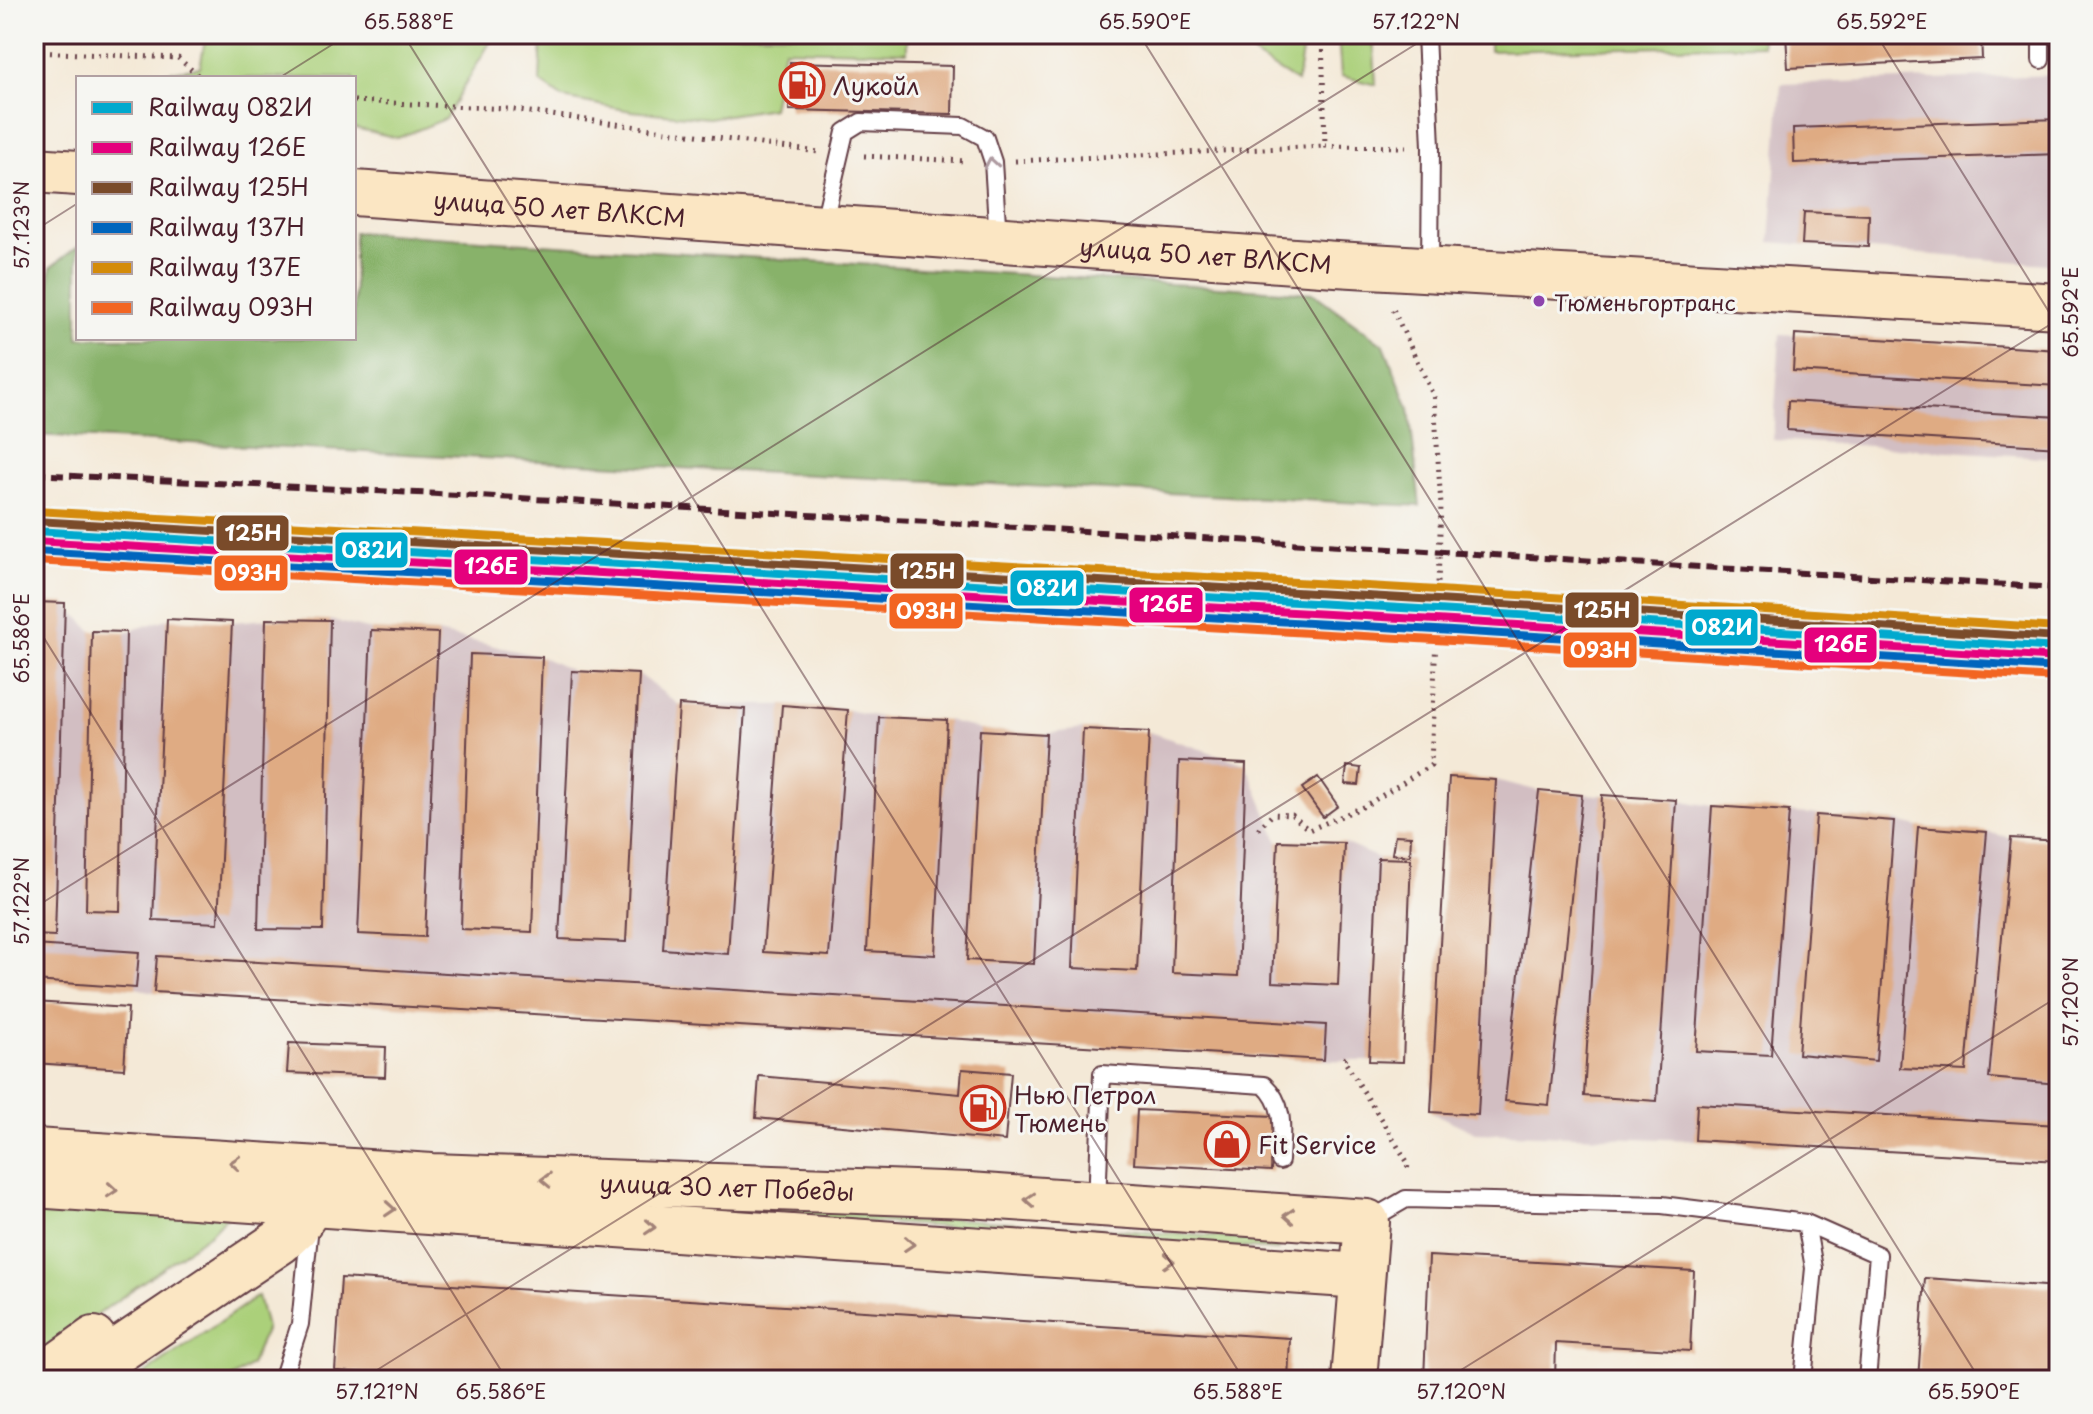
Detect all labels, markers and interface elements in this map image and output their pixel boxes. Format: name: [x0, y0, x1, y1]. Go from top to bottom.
text: 65.588°E: [364, 6, 454, 36]
text: 65.590°E: [1099, 6, 1191, 36]
text: 57.122°N: [1372, 6, 1460, 36]
text: 65.592°E: [1836, 6, 1928, 36]
fuel station icon: Лукойл: [778, 61, 826, 109]
place label: Лукойл: [833, 67, 919, 103]
legend: [76, 76, 356, 340]
text: Railway 082И: [148, 88, 313, 124]
text: Railway 126Е: [148, 128, 306, 164]
one-way arrow: [984, 156, 1001, 169]
text: Railway 125Н: [148, 168, 309, 204]
text: 57.123°N: [6, 180, 36, 270]
street label: улица 50 лет ВЛКСМ: [432, 181, 687, 235]
text: Railway 137Н: [148, 208, 305, 244]
street label: улица 50 лет ВЛКСМ: [1079, 228, 1333, 282]
text: Railway 137Е: [148, 248, 301, 284]
text: 65.592°E: [2055, 266, 2085, 358]
place label: Тюменьгортранс: [1554, 285, 1736, 318]
text: Railway 093Н: [148, 288, 313, 324]
marker: Тюменьгортранс: [1531, 293, 1547, 309]
line badge: 125Н: [215, 514, 290, 552]
text: 125Н: [224, 515, 282, 548]
line badge: 082И: [334, 531, 409, 569]
text: 082И: [341, 532, 403, 565]
line badge: 126Е: [453, 548, 529, 586]
text: 126Е: [464, 548, 518, 581]
line badge: 125Н: [889, 552, 965, 590]
text: 125Н: [898, 553, 956, 586]
line badge: 093Н: [213, 554, 289, 592]
text: 093Н: [221, 555, 281, 588]
line badge: 082И: [1009, 569, 1085, 607]
text: 082И: [1016, 570, 1078, 603]
line badge: 126Е: [1128, 586, 1204, 624]
text: 126Е: [1139, 586, 1193, 619]
line badge: 125Н: [1564, 591, 1640, 629]
line badge: 093Н: [888, 592, 964, 630]
text: 125Н: [1573, 592, 1631, 625]
text: 65.586°E: [6, 593, 36, 683]
text: 093Н: [896, 593, 956, 626]
line badge: 082И: [1684, 608, 1759, 647]
text: 082И: [1691, 609, 1753, 642]
line badge: 126Е: [1803, 626, 1878, 664]
text: 126Е: [1814, 626, 1868, 659]
line badge: 093Н: [1562, 631, 1638, 669]
text: 093Н: [1570, 632, 1630, 665]
text: 57.122°N: [6, 857, 36, 945]
text: 57.120°N: [2055, 957, 2085, 1047]
place label: Нью Петрол Тюмень: [1014, 1076, 1156, 1140]
fuel station icon: Нью Петрол Тюмень: [959, 1084, 1007, 1132]
shop icon: Fit Service: [1203, 1120, 1251, 1168]
place label: Fit Service: [1258, 1126, 1377, 1162]
one-way arrow: [229, 1155, 242, 1172]
street label: улица 30 лет Победы: [599, 1164, 855, 1209]
one-way arrow: [539, 1171, 552, 1188]
one-way arrow: [106, 1181, 119, 1198]
one-way arrow: [1023, 1192, 1036, 1209]
one-way arrow: [384, 1200, 397, 1217]
one-way arrow: [1282, 1208, 1295, 1225]
one-way arrow: [644, 1218, 657, 1235]
one-way arrow: [903, 1235, 916, 1252]
one-way arrow: [1163, 1252, 1176, 1269]
text: 57.121°N: [335, 1376, 419, 1406]
text: 65.586°E: [456, 1376, 546, 1406]
text: 65.588°E: [1193, 1376, 1283, 1406]
text: 57.120°N: [1416, 1376, 1506, 1406]
text: 65.590°E: [1928, 1376, 2020, 1406]

